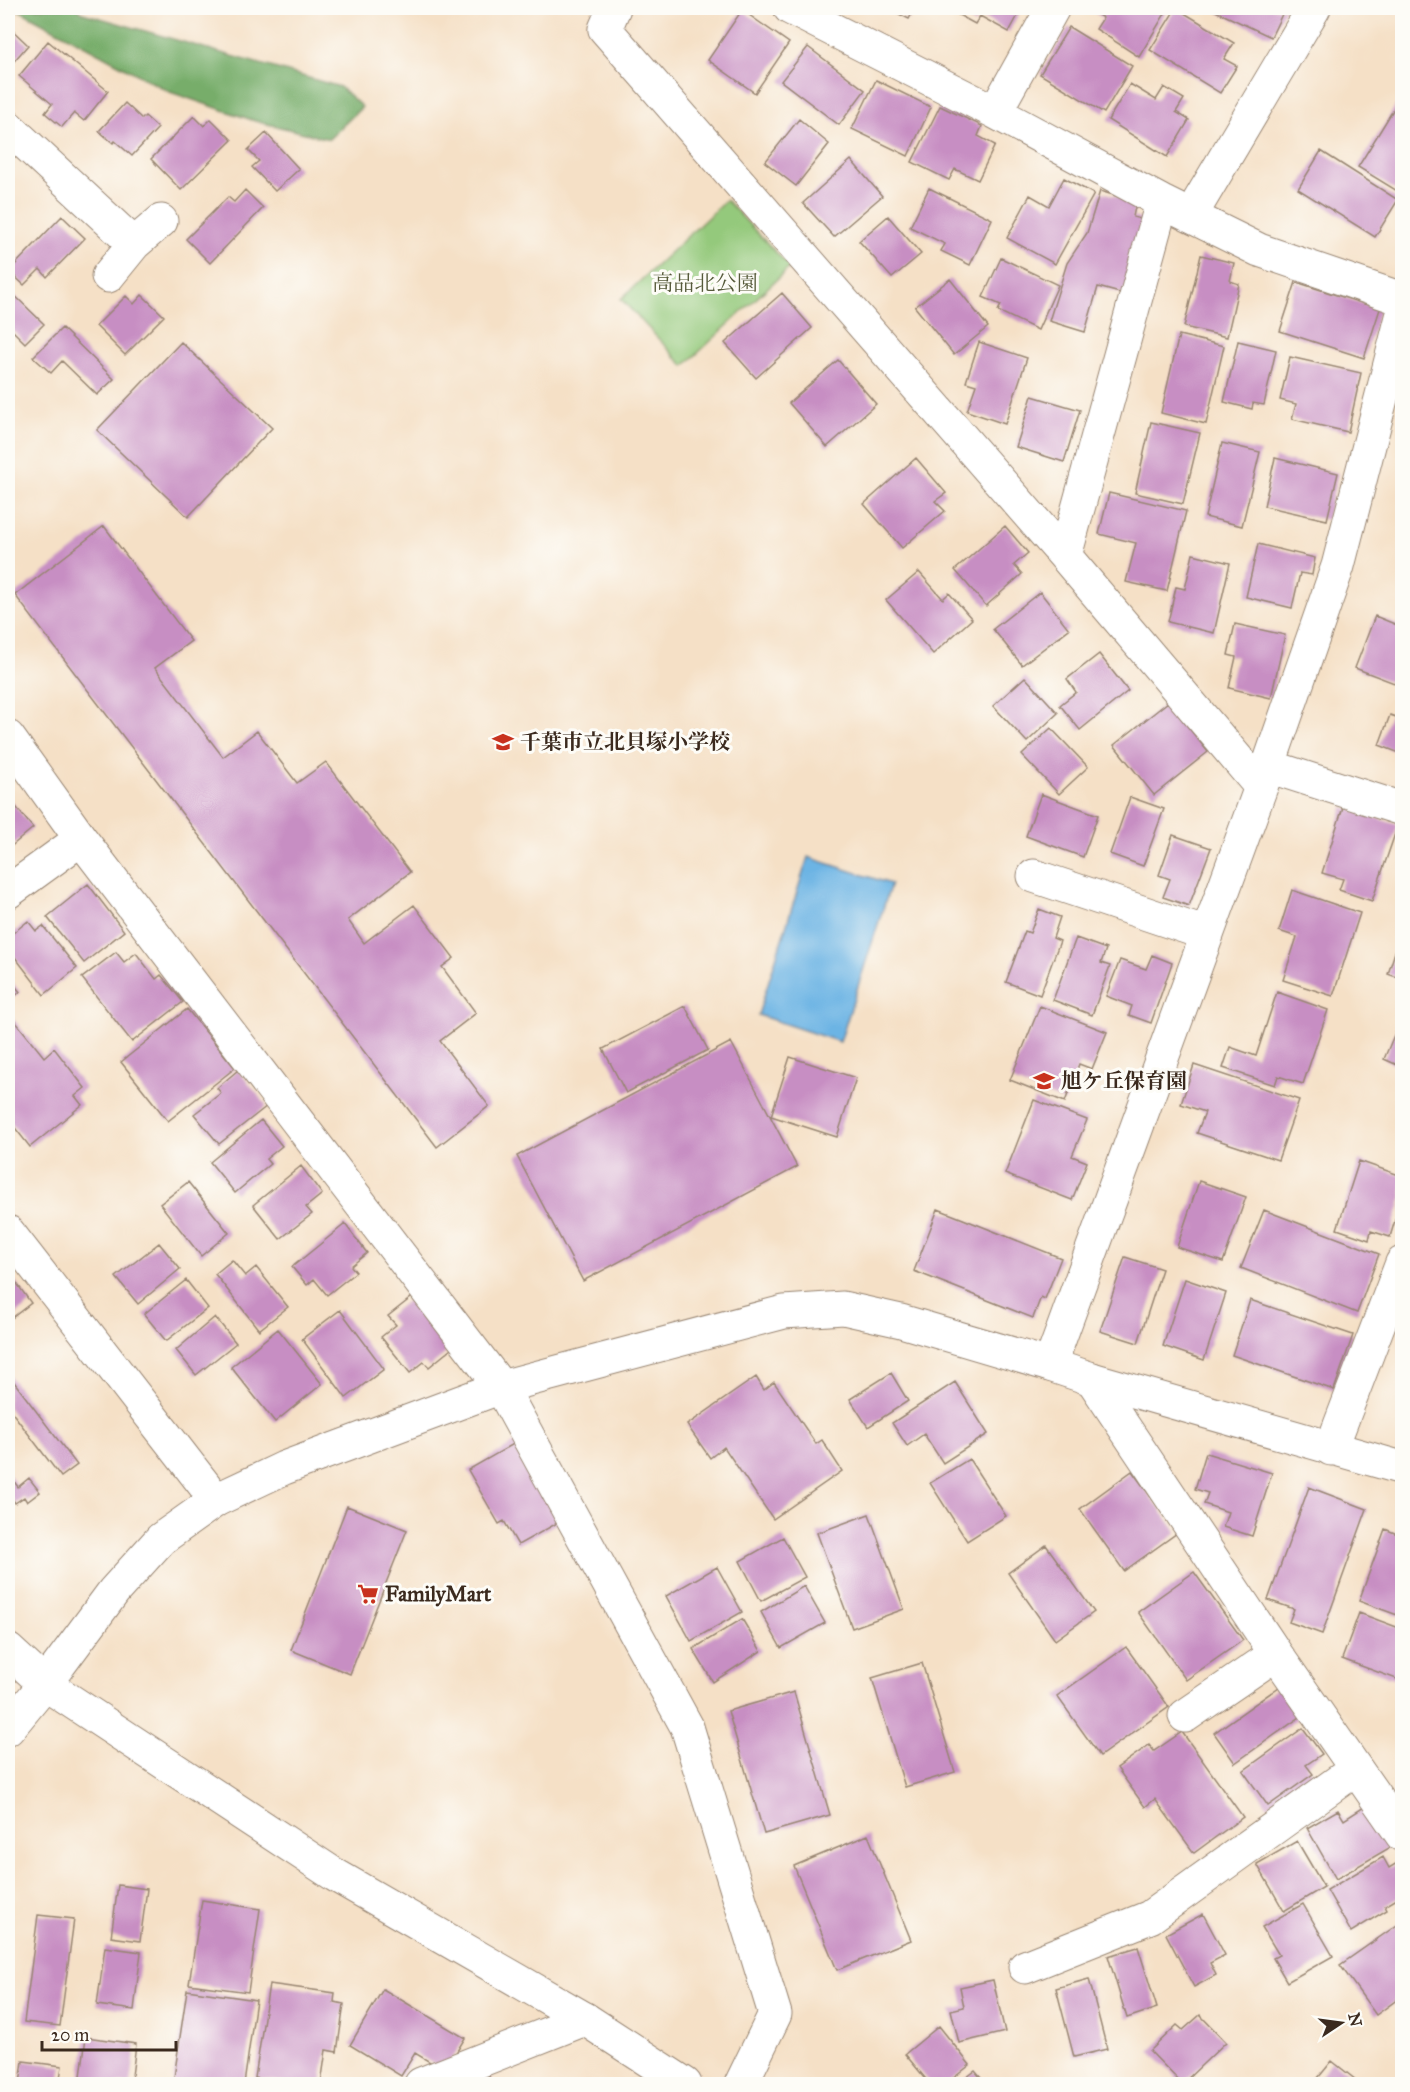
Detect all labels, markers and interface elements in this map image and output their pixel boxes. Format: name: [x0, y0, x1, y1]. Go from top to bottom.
park label: 高品北公園: [653, 270, 758, 296]
place label: 千葉市立北貝塚小学校: [520, 729, 730, 755]
school or university icon: 千葉市立北貝塚小学校: [491, 730, 515, 754]
place label: 旭ケ丘保育園: [1061, 1068, 1187, 1094]
school or university icon: 旭ケ丘保育園: [1032, 1069, 1056, 1093]
place label: FamilyMart: [385, 1581, 492, 1607]
supermarket icon: FamilyMart: [356, 1582, 380, 1606]
north arrow: [1311, 1993, 1371, 2053]
text: N: [1344, 2011, 1366, 2029]
scale bar: [42, 2014, 176, 2052]
text: 20 m: [51, 2024, 89, 2046]

